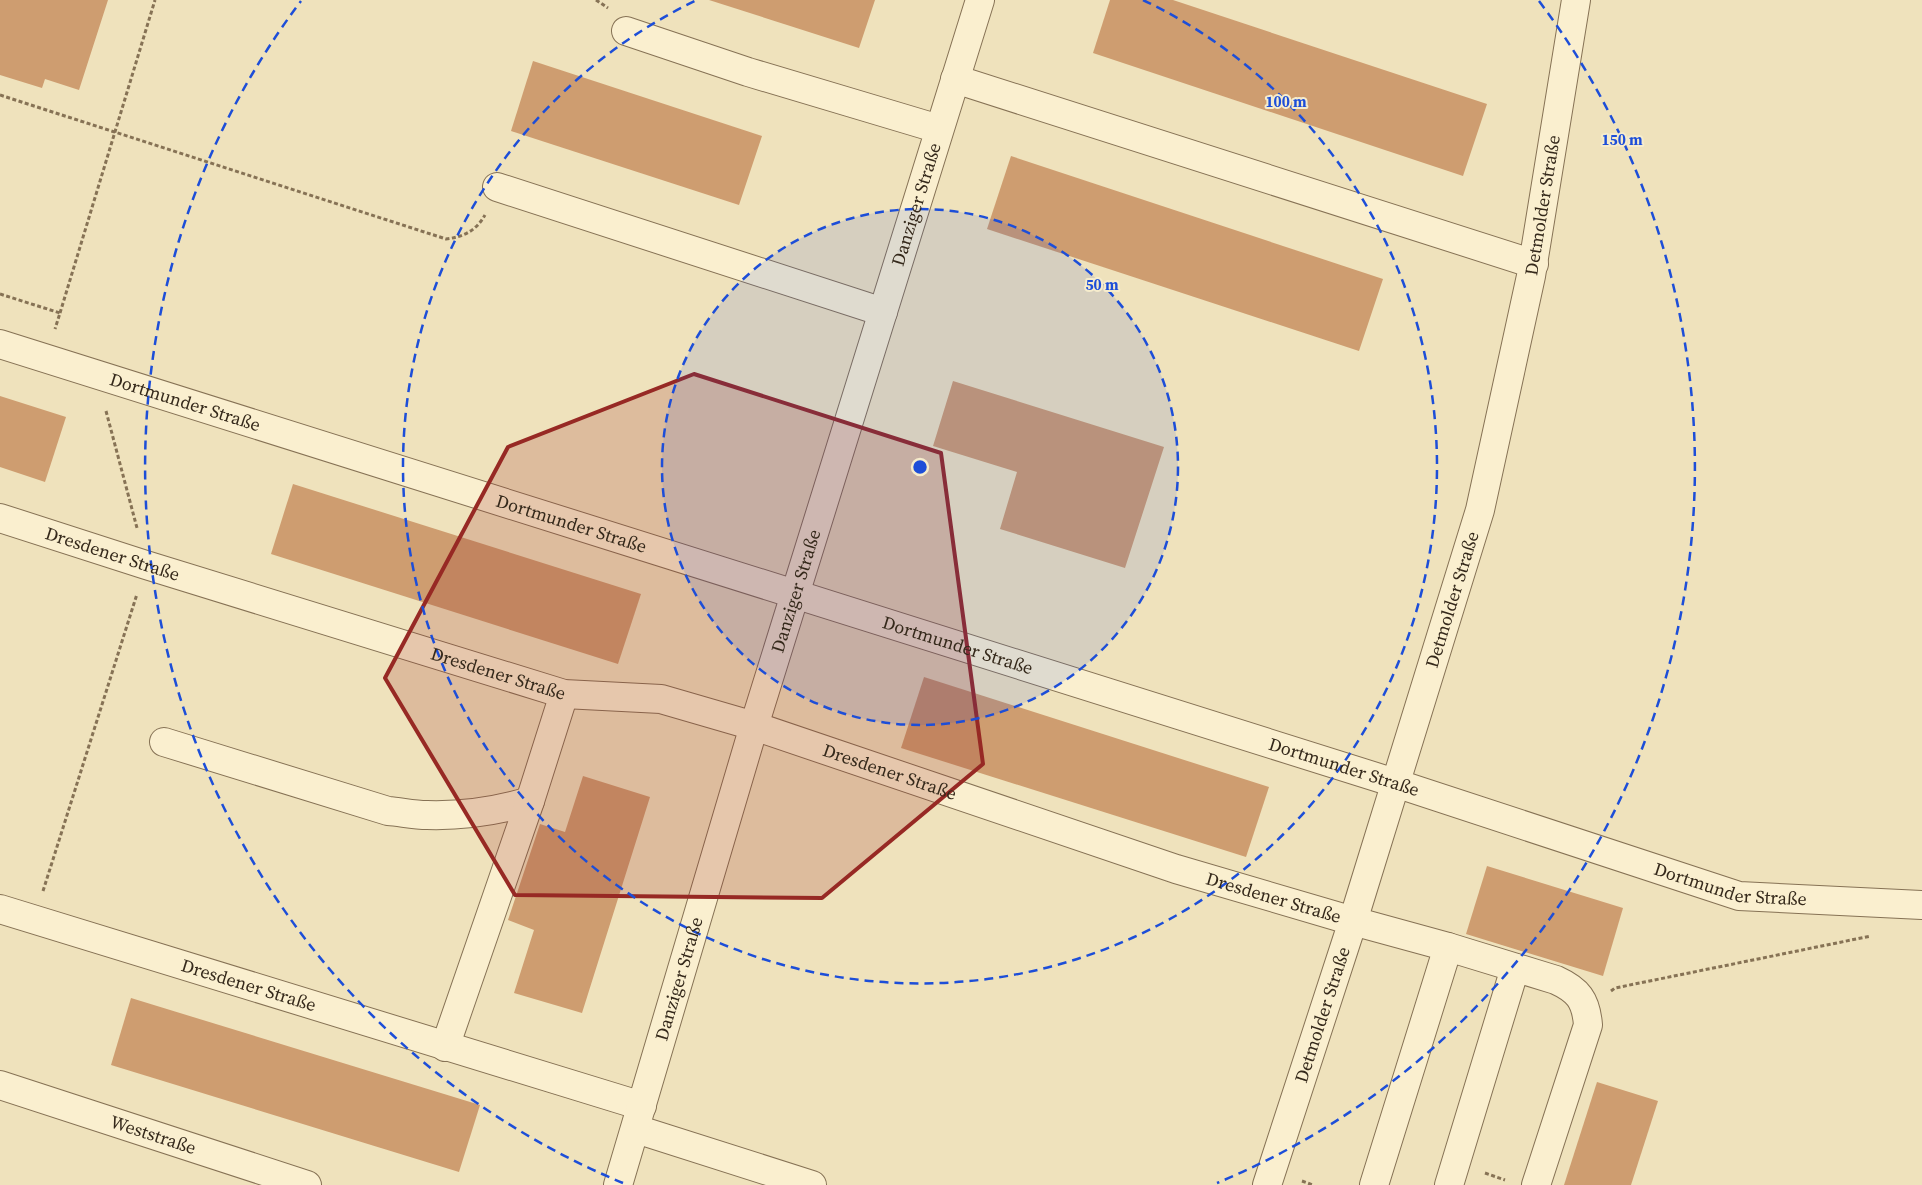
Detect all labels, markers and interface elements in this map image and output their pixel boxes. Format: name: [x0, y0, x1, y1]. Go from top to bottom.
text: 100 m: [1265, 91, 1307, 112]
text: 150 m: [1601, 129, 1643, 150]
street label: Detmolder Straße: [1518, 133, 1566, 277]
street label: Danziger Straße: [885, 139, 947, 269]
text: 50 m: [1085, 274, 1119, 295]
street label: Dortmunder Straße: [107, 366, 264, 437]
centre of rings: [911, 458, 929, 476]
street label: Dortmunder Straße: [493, 488, 650, 559]
street label: Dresdener Straße: [42, 520, 183, 587]
street label: Danziger Straße: [765, 526, 826, 656]
street label: Detmolder Straße: [1419, 528, 1485, 671]
street label: Dortmunder Straße: [879, 609, 1036, 680]
street label: Dresdener Straße: [428, 641, 569, 706]
street label: Dortmunder Straße: [1266, 731, 1423, 802]
street label: Dresdener Straße: [820, 737, 960, 806]
street label: Dortmunder Straße: [1651, 856, 1807, 911]
street label: Dresdener Straße: [1203, 865, 1344, 929]
street label: Danziger Straße: [648, 914, 709, 1044]
street label: Detmolder Straße: [1288, 943, 1356, 1086]
street label: Dresdener Straße: [178, 952, 319, 1017]
street label: Weststraße: [107, 1109, 199, 1160]

